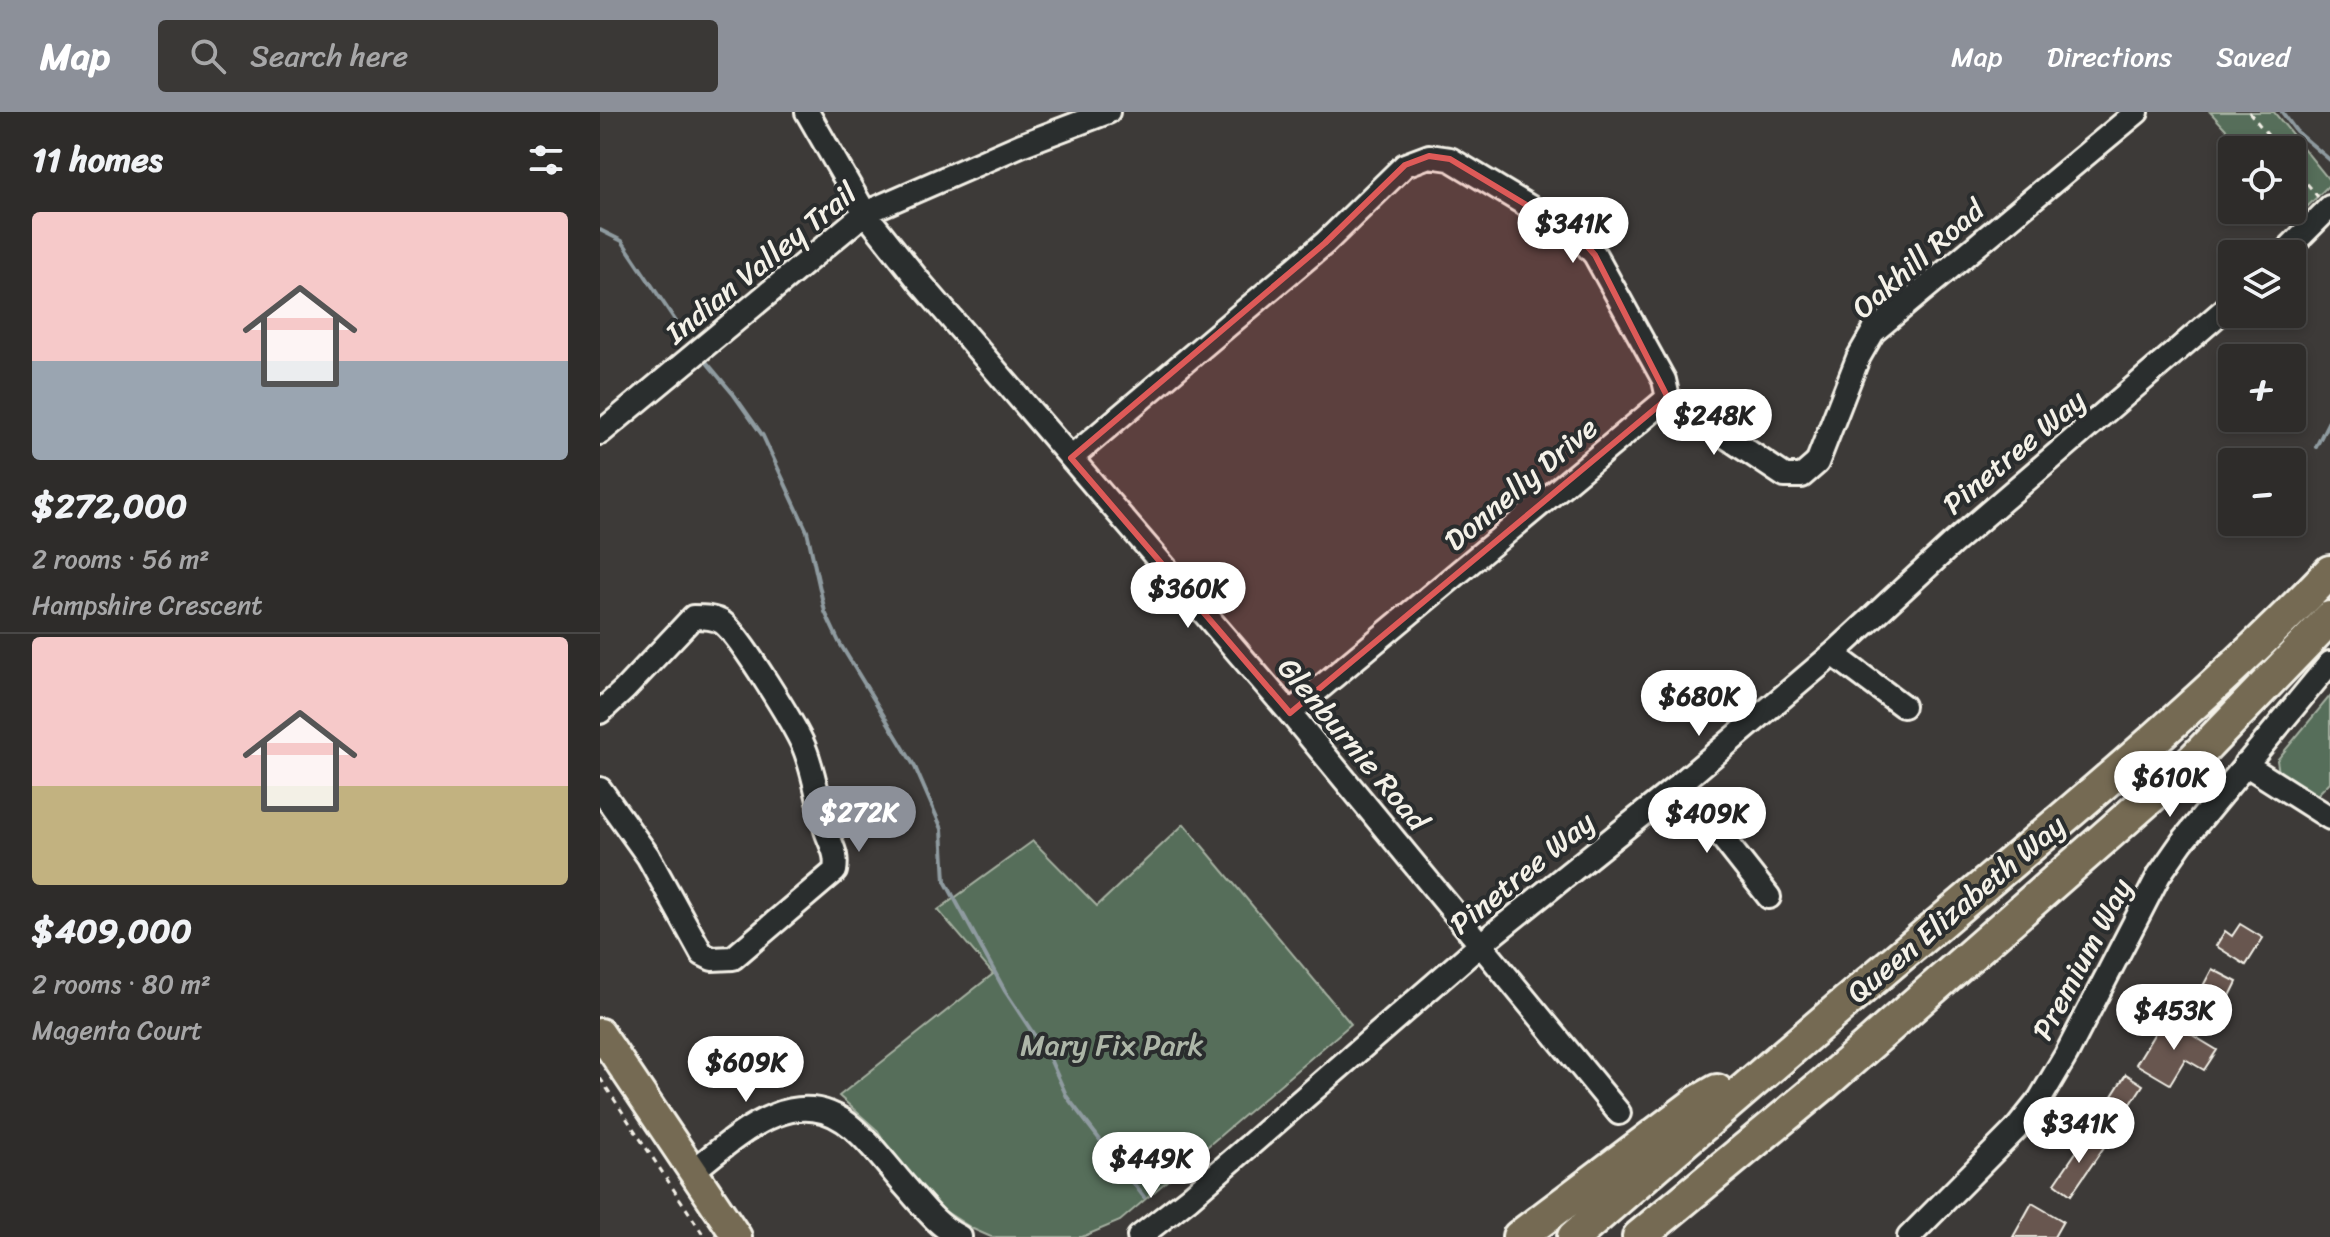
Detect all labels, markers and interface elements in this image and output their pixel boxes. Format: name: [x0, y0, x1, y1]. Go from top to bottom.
search box: [158, 20, 718, 92]
text: Map: [40, 23, 110, 90]
text: Search here: [250, 29, 408, 83]
text: Map: [1951, 32, 2003, 81]
text: Directions: [2047, 32, 2172, 81]
text: Saved: [2216, 32, 2290, 81]
icon: search: [186, 34, 230, 78]
text: 11 homes: [32, 130, 163, 190]
map controls: [2218, 136, 2306, 536]
button: locate: [2218, 136, 2306, 224]
icon: filters: [524, 138, 568, 182]
street label: Indian Valley Trail: [652, 167, 871, 359]
street label: Oakhill Road: [1839, 184, 1999, 333]
pin: $341K: [1517, 197, 1629, 265]
text: $341K: [1536, 200, 1610, 246]
button: layers: [2218, 240, 2306, 328]
icon: home: [228, 264, 372, 408]
button: +: [2218, 344, 2306, 432]
street label: Pinetree Way: [1930, 375, 2099, 529]
pin: $248K: [1658, 389, 1770, 457]
text: $248K: [1674, 392, 1754, 438]
street label: Donnelly Drive: [1431, 402, 1611, 566]
button: −: [2218, 448, 2306, 536]
text: $272,000: [32, 476, 187, 536]
text: 2 rooms · 56 m²: [32, 536, 210, 582]
pin: $360K: [1132, 562, 1244, 630]
text: $360K: [1149, 565, 1227, 611]
text: Hampshire Crescent: [32, 582, 263, 628]
street label: Glenburnie Road: [1263, 644, 1444, 845]
pin: $680K: [1643, 670, 1755, 738]
text: $680K: [1659, 673, 1739, 719]
icon: home: [228, 689, 372, 833]
pin: $610K: [2114, 751, 2226, 819]
text: $610K: [2132, 754, 2208, 800]
pin: $272K: [803, 786, 915, 854]
pin: $409K: [1651, 787, 1763, 855]
text: $272K: [820, 789, 898, 835]
text: $409K: [1666, 790, 1748, 836]
street label: Pinetree Way: [1437, 797, 1607, 949]
street label: Queen Elizabeth Way: [1834, 800, 2078, 1018]
street label: Premium Way: [2016, 867, 2148, 1050]
text: $409,000: [32, 901, 192, 961]
text: 2 rooms · 80 m²: [32, 961, 211, 1007]
pin: $453K: [2118, 984, 2230, 1052]
text: $453K: [2134, 987, 2214, 1033]
text: Magenta Court: [32, 1007, 202, 1053]
park label: Mary Fix Park: [1020, 1018, 1204, 1072]
pin: $609K: [690, 1036, 802, 1104]
text: $609K: [706, 1039, 786, 1085]
pin: $341K: [2023, 1097, 2135, 1165]
text: $341K: [2042, 1100, 2116, 1146]
pin: $449K: [1095, 1132, 1207, 1200]
text: $449K: [1110, 1135, 1192, 1181]

